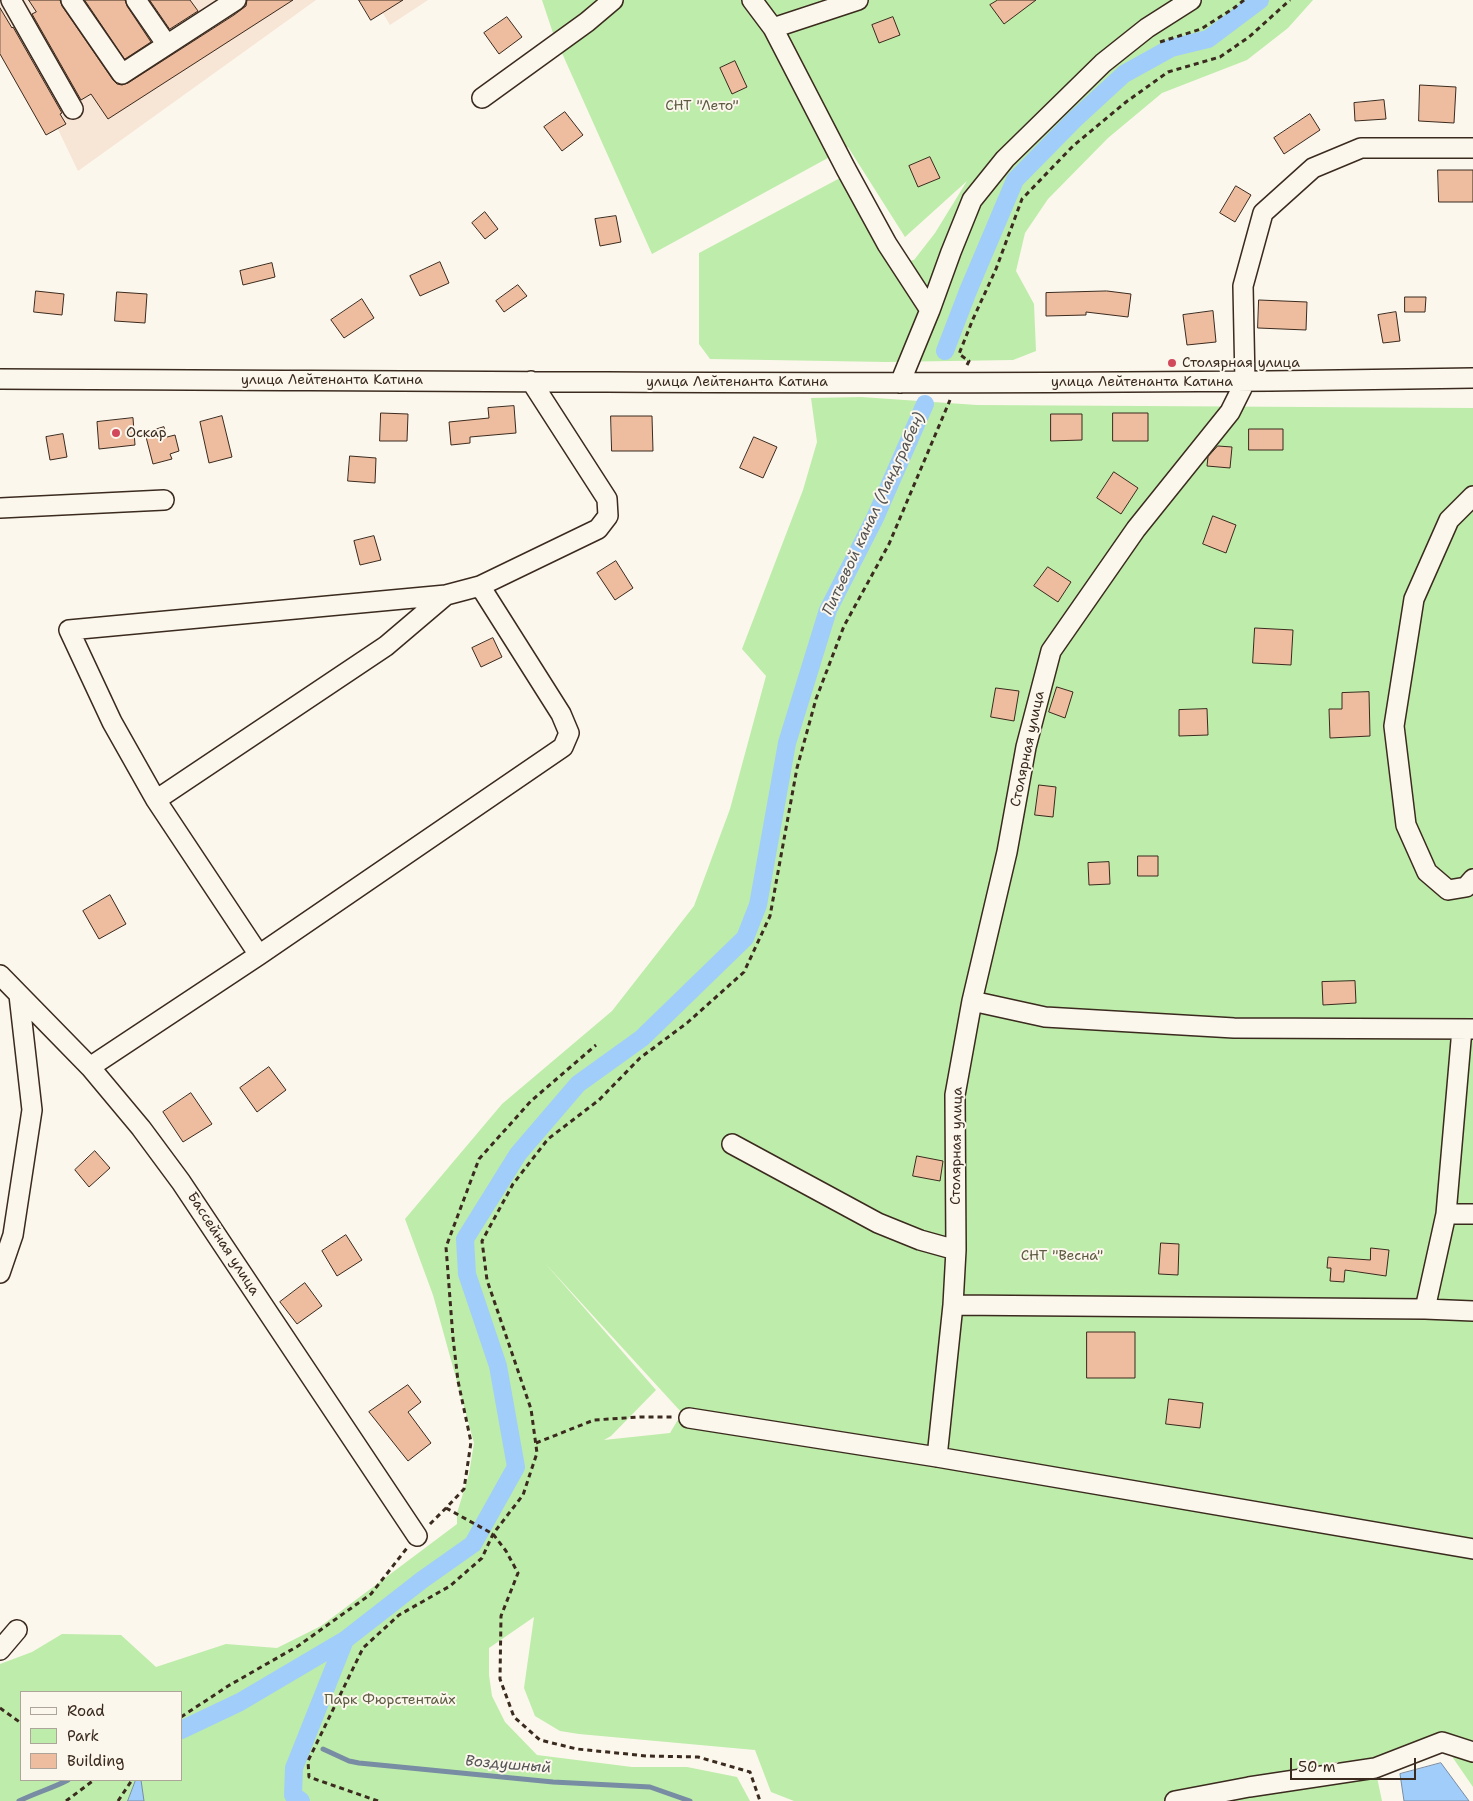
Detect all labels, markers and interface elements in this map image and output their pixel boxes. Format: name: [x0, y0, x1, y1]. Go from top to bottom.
park label: СНТ "Лето": [665, 98, 739, 114]
place label: Столярная улица: [1182, 355, 1300, 371]
marker: Столярная улица: [1166, 357, 1178, 369]
street label: улица Лейтенанта Катина: [241, 372, 423, 388]
street label: улица Лейтенанта Катина: [646, 374, 828, 390]
street label: улица Лейтенанта Катина: [1051, 374, 1233, 390]
water label: Питьевой канал (Ландграбен): [819, 410, 929, 618]
place label: Оскар: [126, 425, 167, 441]
marker: Оскар: [110, 427, 122, 439]
street label: Столярная улица: [1008, 690, 1048, 808]
street label: Столярная улица: [948, 1087, 966, 1205]
street label: Бассейная улица: [183, 1189, 263, 1299]
park label: СНТ "Весна": [1021, 1248, 1103, 1264]
legend: [20, 1691, 182, 1781]
park label: Парк Фюрстентайх: [324, 1692, 456, 1708]
text: Road: [67, 1701, 105, 1721]
text: Park: [67, 1726, 99, 1746]
scale bar: [1293, 1748, 1419, 1780]
text: Building: [67, 1751, 124, 1771]
water label: Воздушный: [464, 1752, 552, 1778]
text: 50 m: [1298, 1757, 1336, 1777]

